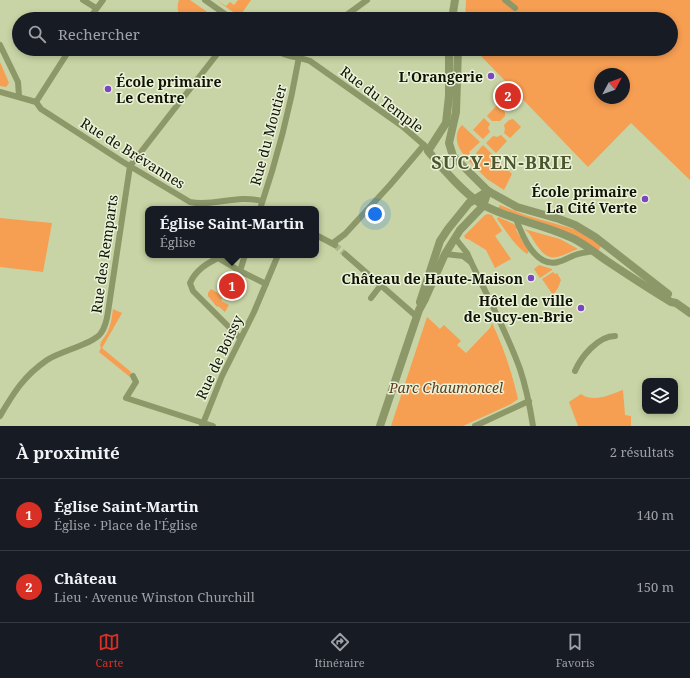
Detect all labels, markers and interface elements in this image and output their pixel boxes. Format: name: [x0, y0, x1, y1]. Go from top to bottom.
search box: [12, 12, 678, 56]
icon: search: [26, 23, 48, 45]
text: Rechercher: [58, 24, 140, 44]
street label: Rue du Temple: [337, 62, 427, 136]
place label: L'Orangerie: [399, 67, 483, 86]
north arrow: [594, 68, 630, 104]
marker: L'Orangerie: [486, 71, 496, 81]
place label: École primaire Le Centre: [116, 72, 221, 107]
pin: 2: [495, 81, 521, 111]
street label: Rue du Moutier: [245, 82, 291, 188]
marker: École primaire Le Centre: [103, 84, 113, 94]
street label: Rue de Brévannes: [77, 113, 189, 193]
district label: SUCY-EN-BRIE: [431, 150, 573, 174]
place label: École primaire La Cité Verte: [532, 182, 637, 217]
street label: Rue des Remparts: [86, 194, 122, 314]
marker: École primaire La Cité Verte: [640, 194, 650, 204]
your location: [365, 204, 385, 224]
popup: [145, 206, 319, 258]
text: Église Saint-Martin: [160, 213, 304, 233]
text: Église: [160, 233, 196, 251]
place label: Château de Haute-Maison: [342, 269, 523, 288]
pin: 1: [219, 271, 245, 301]
marker: Château de Haute-Maison: [526, 273, 536, 283]
place label: Hôtel de ville de Sucy-en-Brie: [464, 291, 573, 326]
marker: Hôtel de ville de Sucy-en-Brie: [576, 303, 586, 313]
street label: Rue de Boissy: [191, 312, 247, 402]
park label: Parc Chaumoncel: [388, 378, 504, 397]
map controls: [642, 378, 678, 414]
button: layers: [642, 378, 678, 414]
text: À proximité: [16, 441, 120, 464]
text: 2 résultats: [610, 443, 674, 461]
text: Église Saint-Martin: [54, 496, 199, 516]
text: 1: [25, 506, 33, 524]
text: 140 m: [637, 506, 674, 524]
text: Église · Place de l'Église: [54, 516, 197, 534]
text: Château: [54, 568, 117, 588]
text: 2: [25, 578, 33, 596]
text: 150 m: [637, 578, 674, 596]
text: Lieu · Avenue Winston Churchill: [54, 588, 255, 606]
tab: Carte: [96, 631, 123, 670]
tab: Itinéraire: [315, 631, 365, 670]
tab: Favoris: [556, 631, 594, 670]

